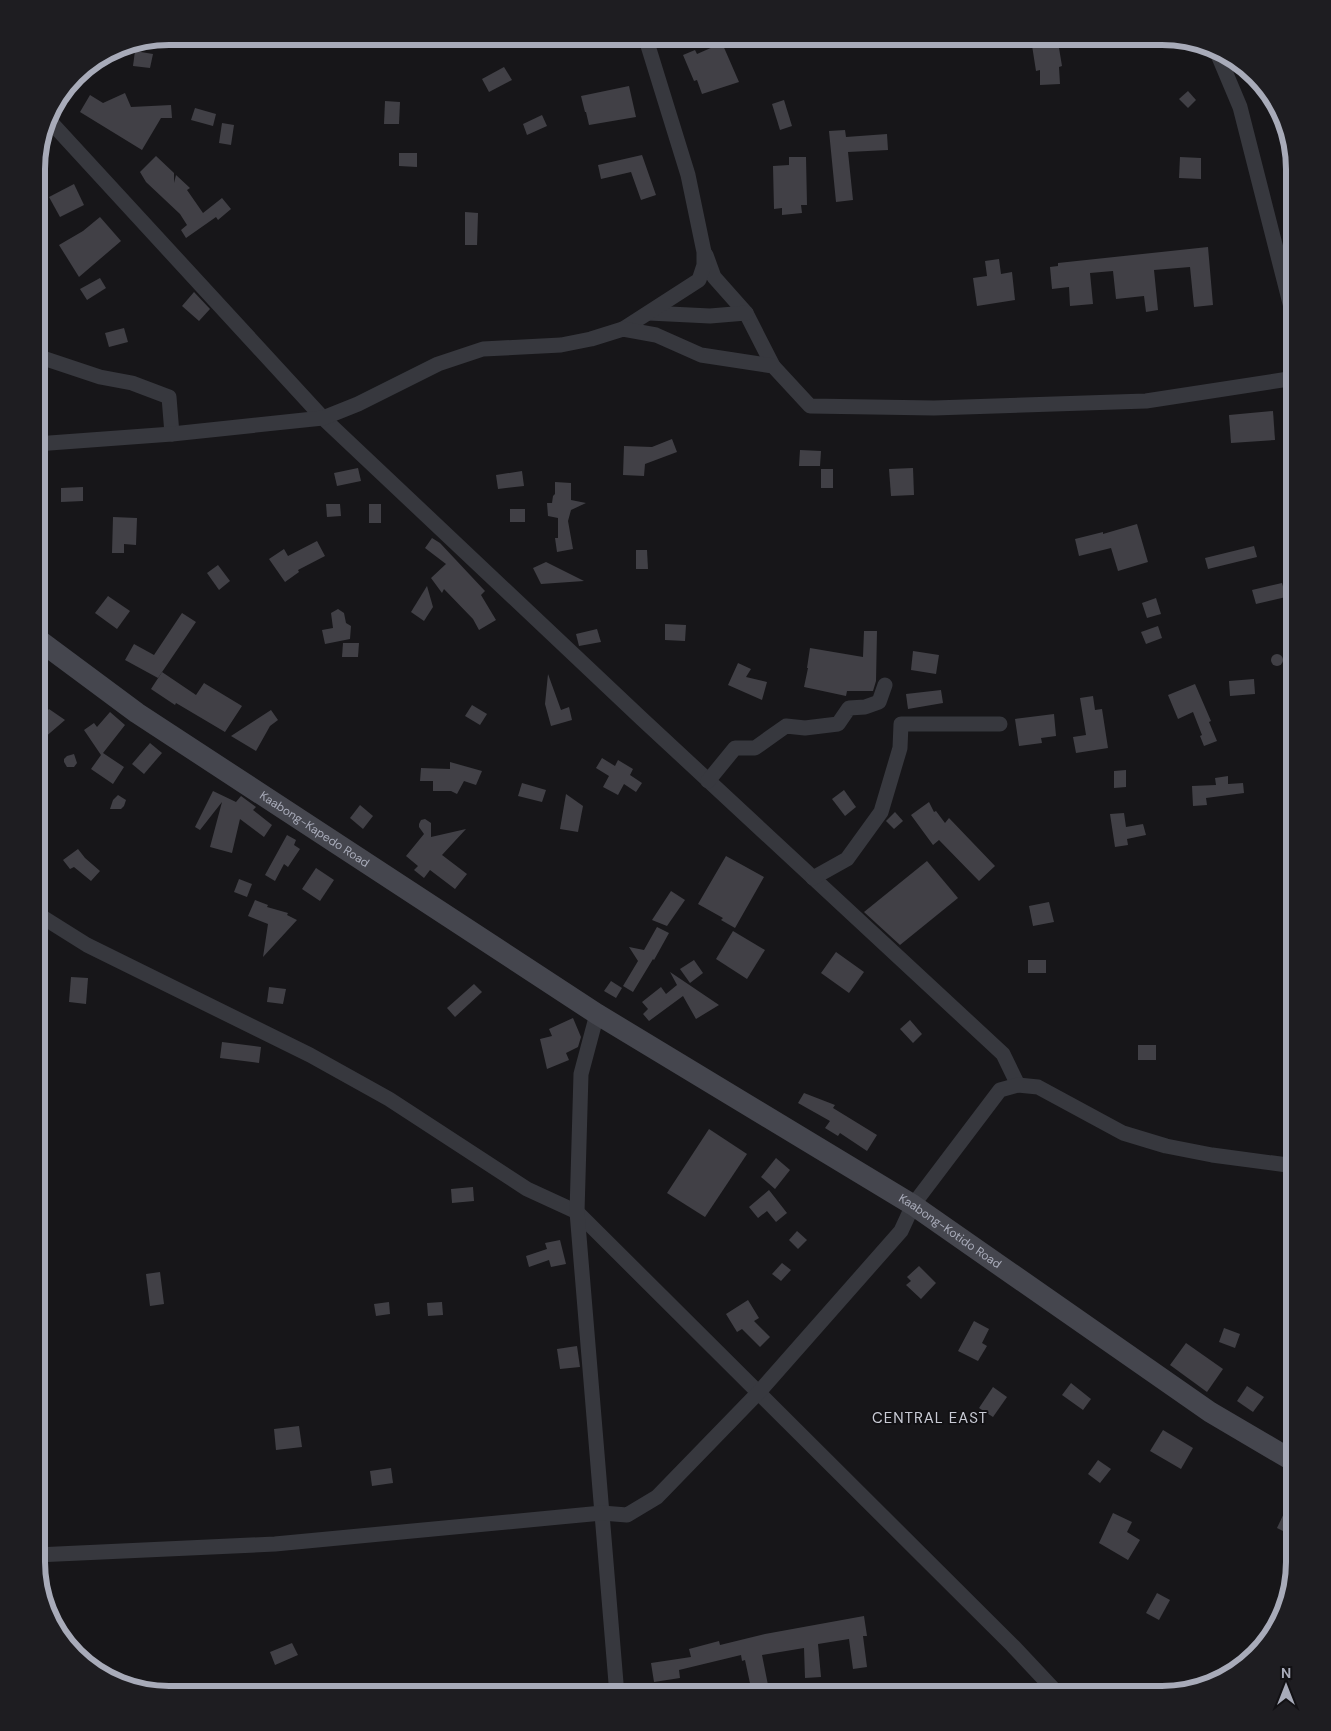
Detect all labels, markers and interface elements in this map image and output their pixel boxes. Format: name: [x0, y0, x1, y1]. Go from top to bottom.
street label: Kaabong-Kapedo Road: [257, 787, 372, 871]
street label: Kaabong-Kotido Road: [896, 1190, 1005, 1272]
district label: CENTRAL EAST: [872, 1408, 988, 1428]
north arrow: [1261, 1661, 1311, 1711]
text: N: [1281, 1664, 1291, 1682]

